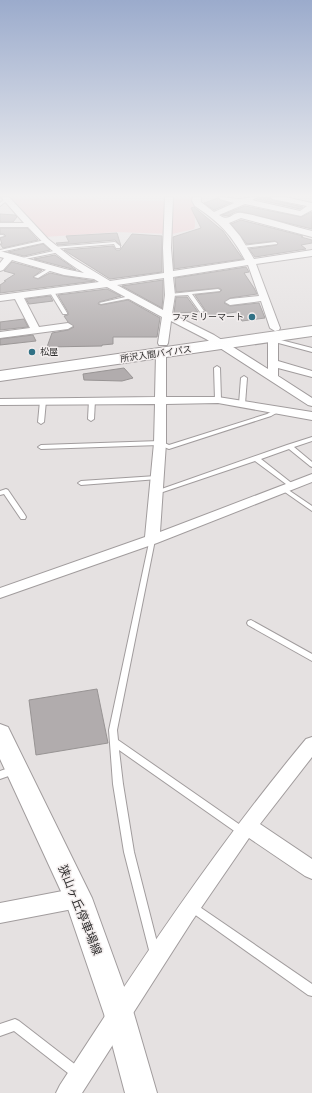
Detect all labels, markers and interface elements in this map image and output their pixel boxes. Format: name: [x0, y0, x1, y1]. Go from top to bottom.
place label: ファミリーマート: [172, 312, 244, 322]
marker: ファミリーマート: [247, 312, 257, 322]
street label: 所沢入間バイパス: [119, 344, 192, 364]
marker: 松屋: [27, 347, 37, 357]
place label: 松屋: [40, 347, 58, 357]
street label: 狭山ヶ丘停車場線: [56, 863, 104, 957]

